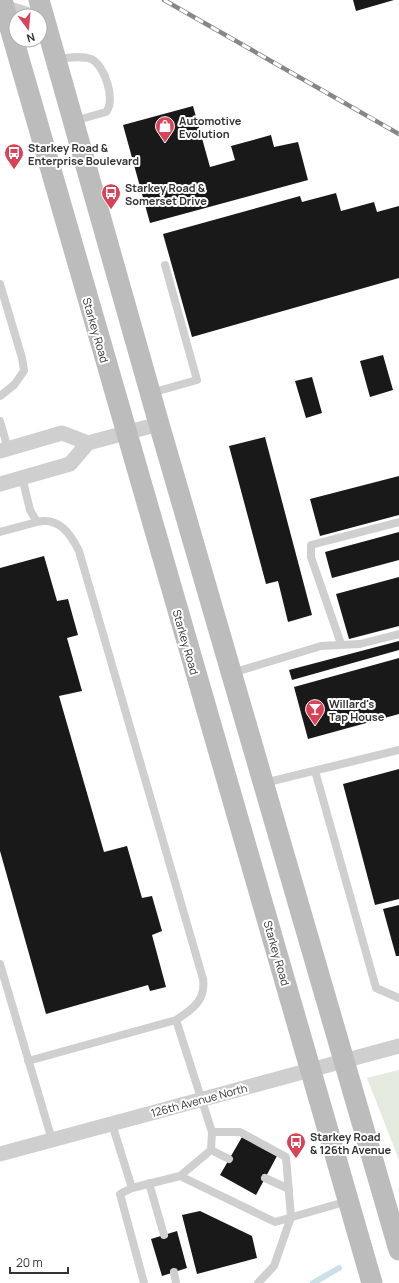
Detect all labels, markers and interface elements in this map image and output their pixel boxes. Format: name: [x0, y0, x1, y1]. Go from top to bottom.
north arrow: [8, 8, 48, 48]
text: N: [25, 30, 37, 46]
place label: Automotive Evolution: [179, 113, 242, 141]
shop icon: Automotive Evolution: [154, 115, 176, 143]
place label: Starkey Road & Enterprise Boulevard: [28, 140, 139, 168]
bus stop icon: Starkey Road & Enterprise Boulevard: [3, 142, 25, 170]
place label: Starkey Road & Somerset Drive: [125, 180, 207, 208]
bus stop icon: Starkey Road & Somerset Drive: [100, 182, 122, 210]
street label: Starkey Road: [80, 296, 112, 364]
street label: Starkey Road: [170, 608, 202, 676]
place label: Willard's Tap House: [329, 696, 385, 724]
bar icon: Willard's Tap House: [304, 698, 326, 726]
street label: Starkey Road: [261, 919, 293, 987]
street label: 126th Avenue North: [149, 1080, 249, 1120]
place label: Starkey Road & 126th Avenue: [310, 1129, 392, 1157]
bus stop icon: Starkey Road & 126th Avenue: [285, 1131, 307, 1159]
scale bar: [10, 1249, 68, 1275]
text: 20 m: [16, 1254, 43, 1271]

